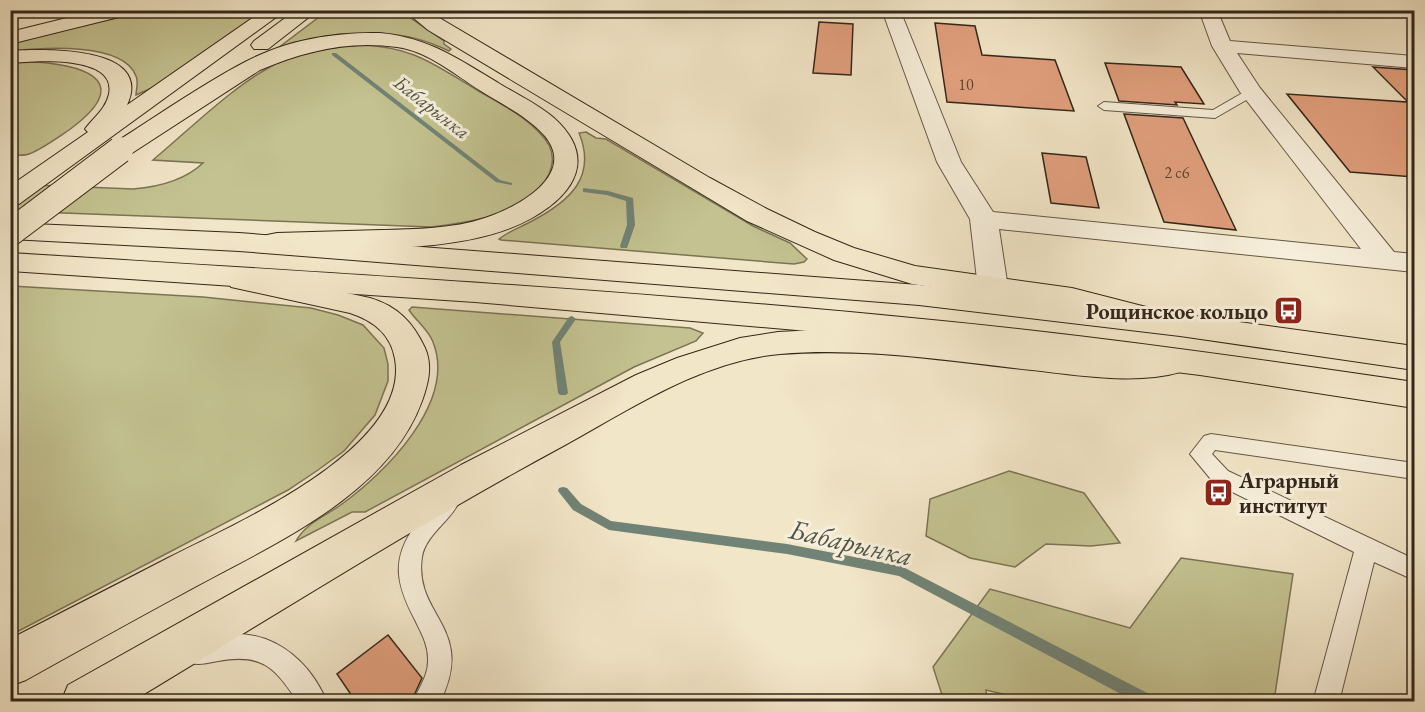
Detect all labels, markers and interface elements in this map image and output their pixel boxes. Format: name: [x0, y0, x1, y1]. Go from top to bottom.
water label: Бабарынка: [388, 69, 475, 145]
house number: 10: [958, 74, 974, 95]
house number: 2 с6: [1164, 162, 1190, 183]
bus stop icon: Рощинское кольцо: [1273, 295, 1305, 327]
place label: Рощинское кольцо: [1086, 297, 1268, 326]
place label: Аграрный институт: [1238, 466, 1339, 520]
bus stop icon: Аграрный институт: [1202, 477, 1234, 509]
water label: Бабарынка: [785, 510, 916, 574]

